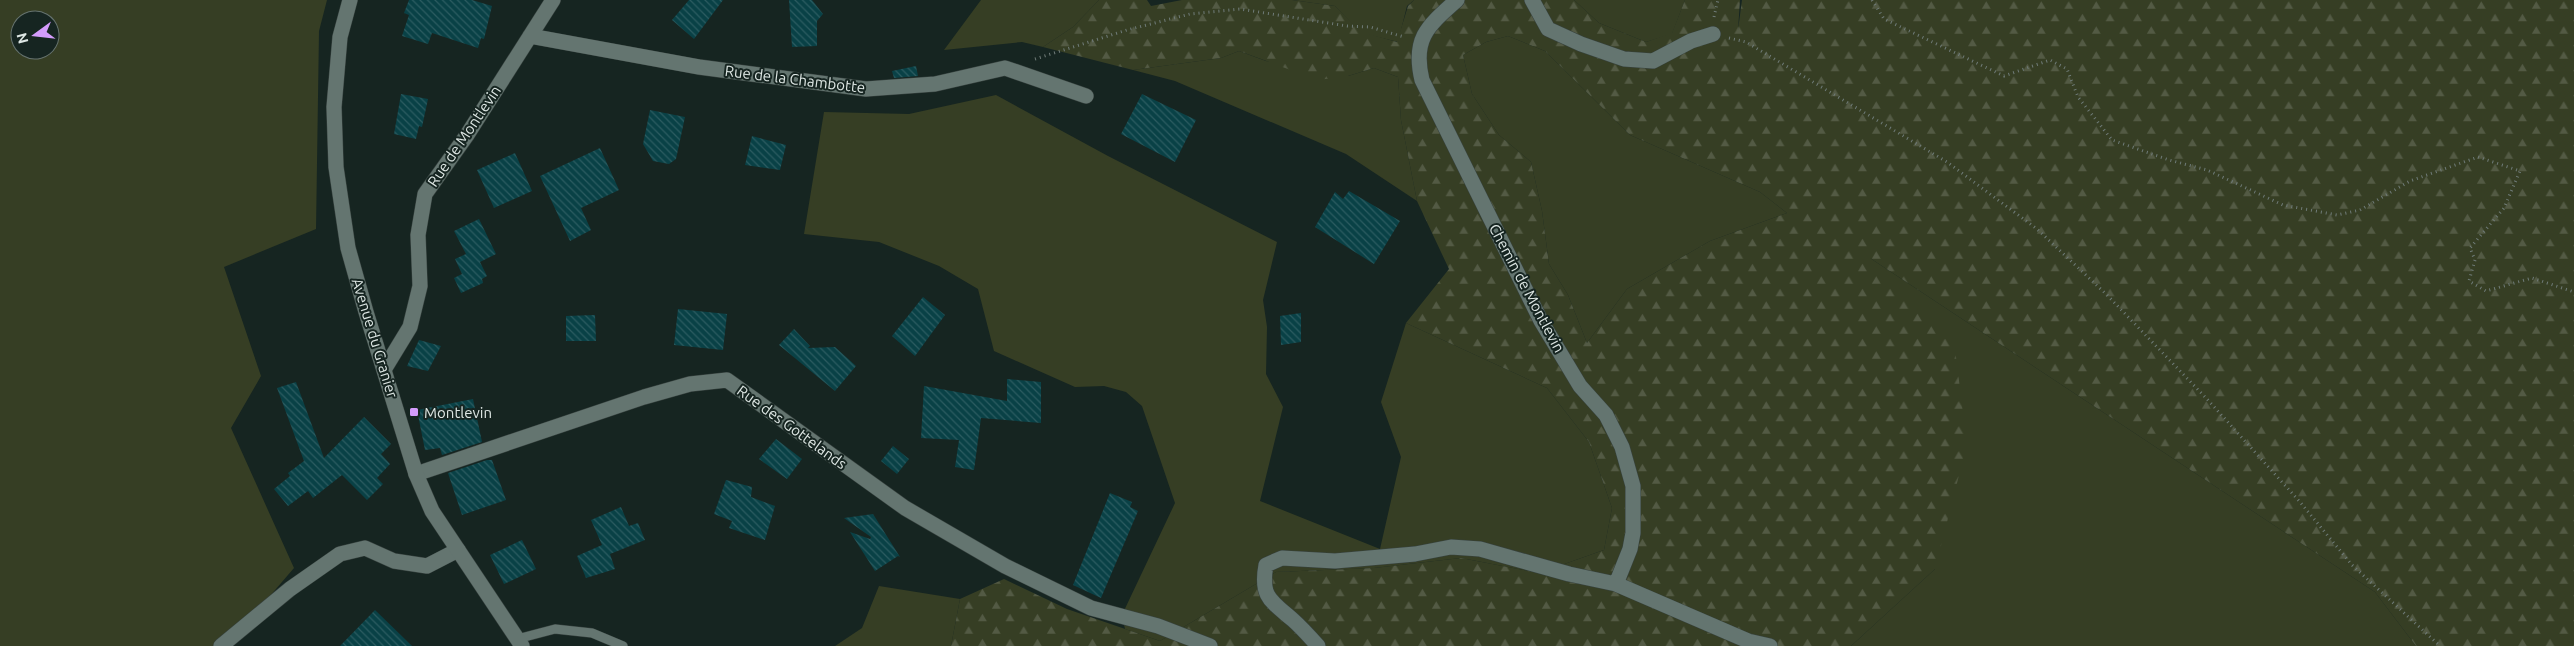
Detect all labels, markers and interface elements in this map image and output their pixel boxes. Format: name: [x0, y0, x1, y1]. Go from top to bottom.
north arrow: [10, 10, 60, 60]
text: N: [13, 31, 32, 45]
street label: Rue de la Chambotte: [724, 62, 866, 96]
street label: Rue de Montlevin: [424, 82, 504, 190]
street label: Chemin de Montlevin: [1486, 221, 1568, 355]
street label: Avenue du Granier: [349, 276, 401, 400]
street label: Rue des Gottelands: [734, 382, 850, 472]
place label: Montlevin: [424, 404, 492, 421]
marker: Montlevin: [408, 406, 420, 418]

